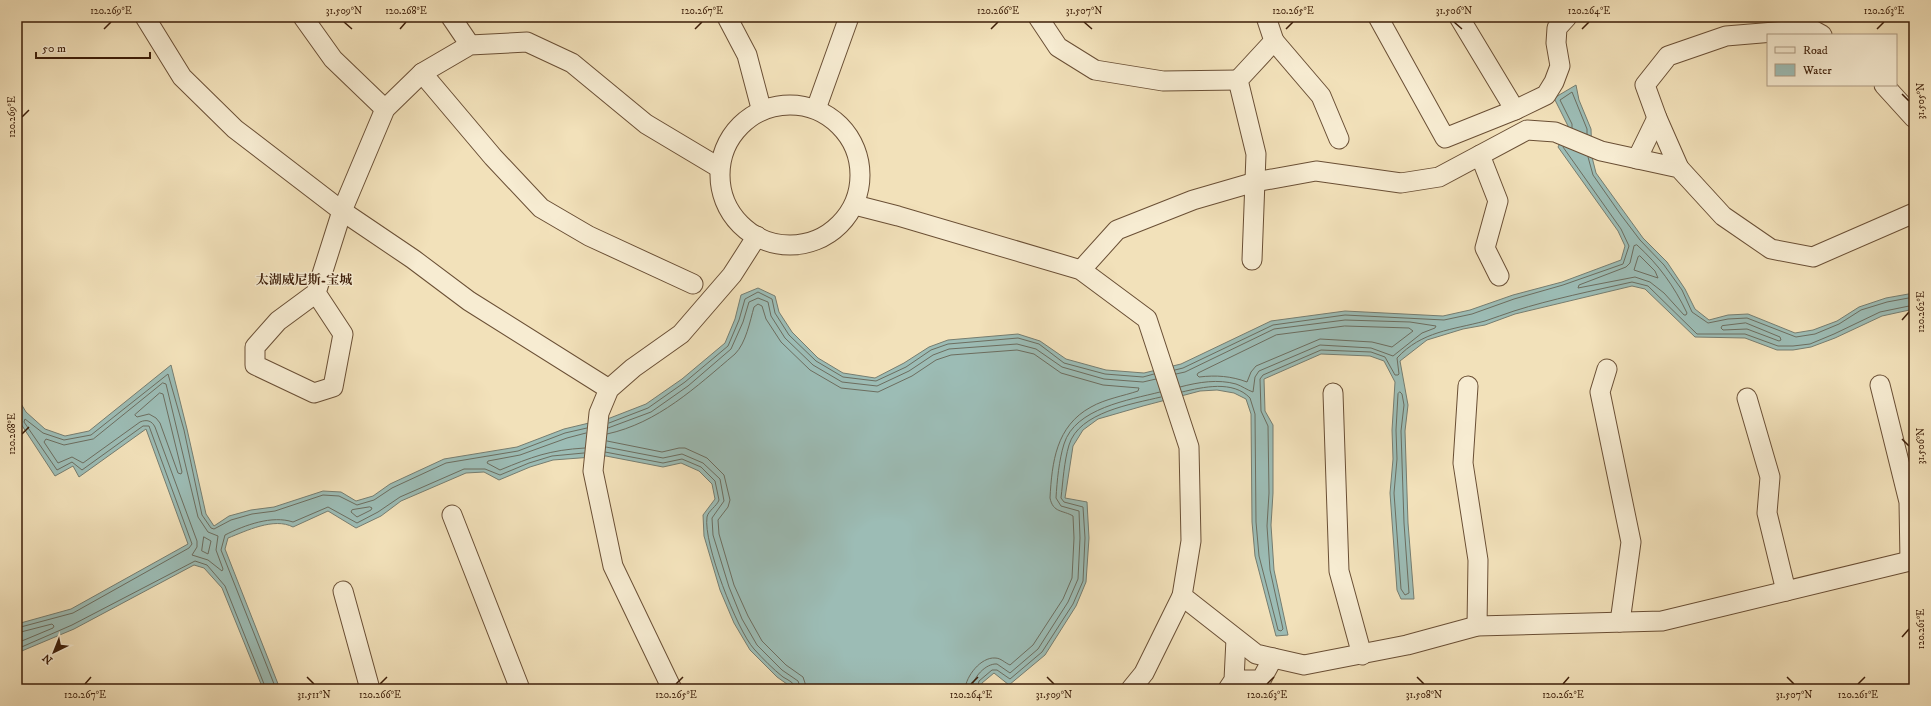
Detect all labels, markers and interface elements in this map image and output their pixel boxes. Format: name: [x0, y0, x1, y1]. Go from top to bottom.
text: 120.269°E: [90, 5, 132, 17]
text: 31.509°N: [326, 5, 362, 17]
text: 120.268°E: [385, 5, 427, 17]
text: 120.267°E: [681, 5, 723, 17]
text: 120.266°E: [977, 5, 1019, 17]
text: 31.507°N: [1066, 5, 1102, 17]
text: 120.265°E: [1272, 5, 1314, 17]
text: 31.506°N: [1436, 5, 1472, 17]
text: 120.264°E: [1568, 5, 1610, 17]
text: 120.263°E: [1864, 5, 1904, 17]
scale bar: [36, 34, 150, 60]
legend: [1767, 34, 1897, 86]
text: 50 m: [42, 41, 66, 56]
text: Road: [1803, 43, 1828, 58]
text: Water: [1802, 63, 1832, 78]
text: 31.505°N: [1915, 83, 1927, 119]
text: 120.269°E: [6, 96, 18, 138]
district label: 太湖威尼斯-宝城: [256, 272, 352, 288]
text: 120.262°E: [1915, 291, 1927, 333]
text: 120.268°E: [6, 413, 18, 455]
text: 31.506°N: [1915, 428, 1927, 464]
text: 120.261°E: [1915, 609, 1927, 649]
north arrow: [34, 632, 74, 672]
text: N: [40, 650, 56, 667]
text: 120.267°E: [64, 689, 106, 701]
text: 31.511°N: [297, 689, 331, 701]
text: 120.266°E: [359, 689, 401, 701]
text: 120.265°E: [655, 689, 697, 701]
text: 120.264°E: [950, 689, 992, 701]
text: 31.509°N: [1036, 689, 1072, 701]
text: 120.263°E: [1247, 689, 1287, 701]
text: 31.508°N: [1406, 689, 1442, 701]
text: 120.262°E: [1542, 689, 1584, 701]
text: 31.507°N: [1776, 689, 1812, 701]
text: 120.261°E: [1838, 689, 1878, 701]

